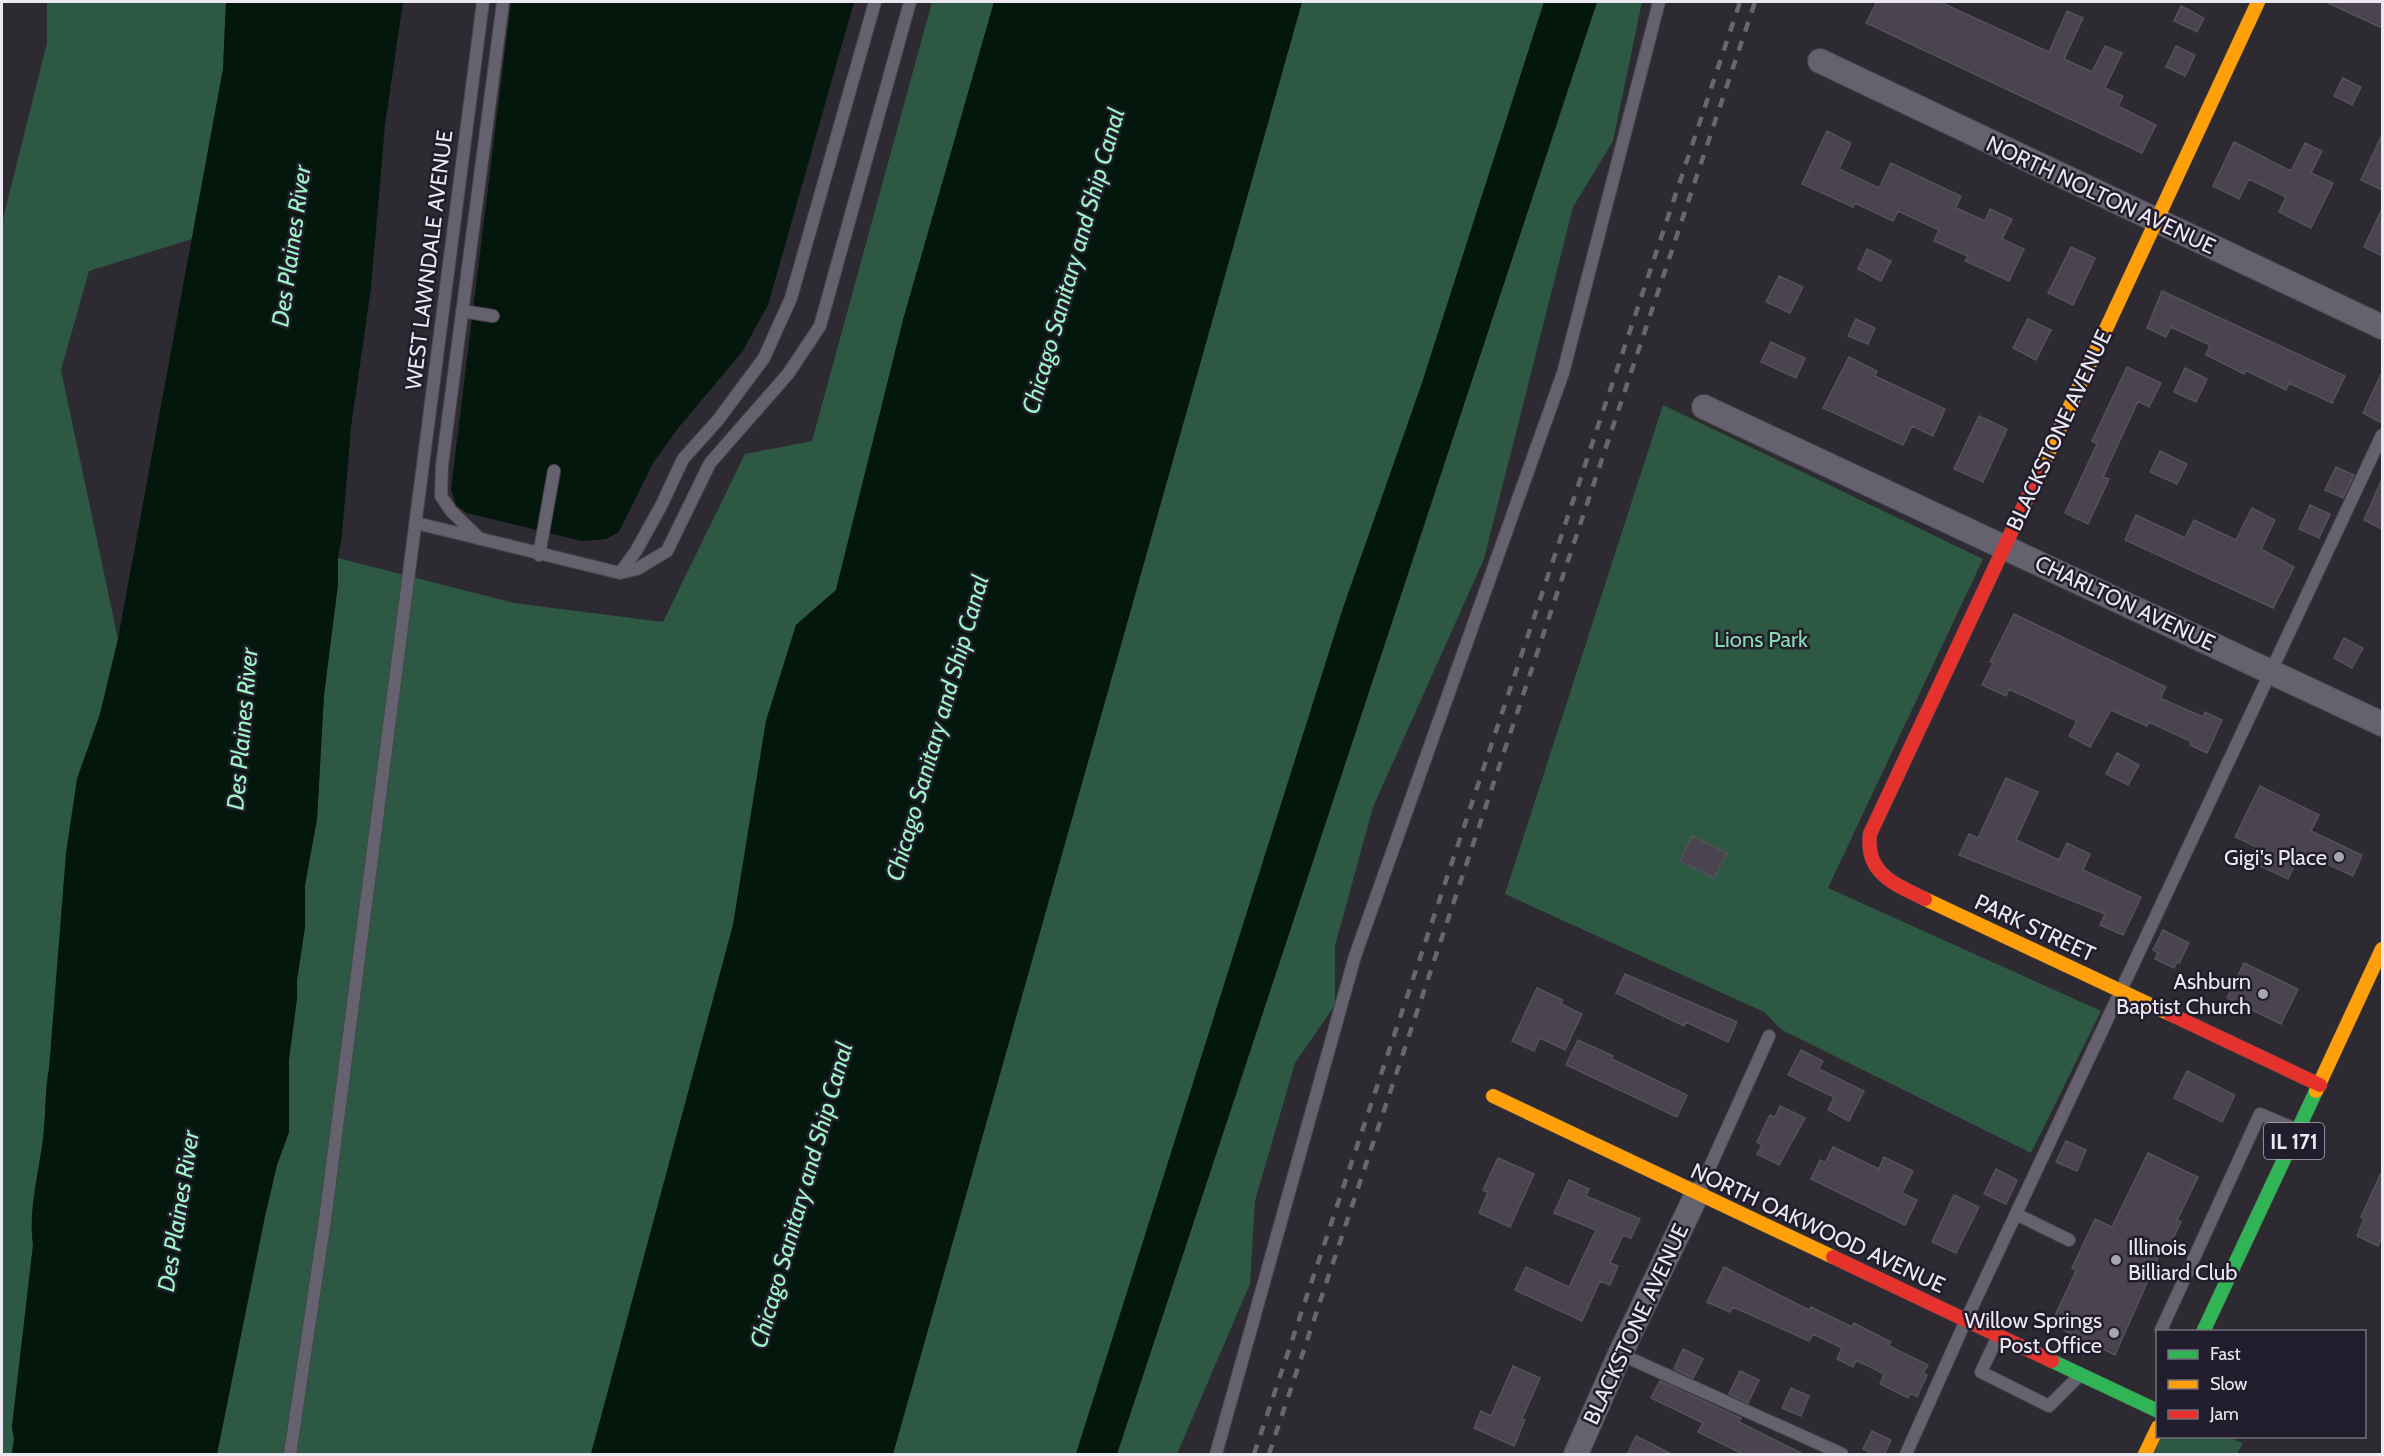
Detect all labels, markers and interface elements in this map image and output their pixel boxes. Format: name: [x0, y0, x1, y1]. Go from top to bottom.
water label: Chicago Sanitary and Ship Canal: [1015, 105, 1131, 417]
street label: WEST LAWNDALE AVENUE: [400, 128, 458, 392]
street label: NORTH NOLTON AVENUE: [1982, 130, 2220, 260]
water label: Des Plaines River: [265, 162, 317, 329]
street label: BLACKSTONE AVENUE: [2001, 325, 2117, 535]
street label: CHARLTON AVENUE: [2031, 549, 2219, 657]
water label: Chicago Sanitary and Ship Canal: [879, 572, 995, 884]
park label: Lions Park: [1714, 626, 1808, 653]
water label: Des Plaines River: [220, 645, 264, 811]
place label: Gigi's Place: [2224, 844, 2327, 871]
marker: Gigi's Place: [2332, 850, 2346, 864]
street label: PARK STREET: [1970, 888, 2100, 968]
place label: Ashburn Baptist Church: [2116, 968, 2251, 1020]
marker: Ashburn Baptist Church: [2256, 987, 2270, 1001]
water label: Chicago Sanitary and Ship Canal: [743, 1039, 859, 1351]
road number: IL 171: [2264, 1123, 2324, 1159]
water label: Des Plaines River: [151, 1127, 205, 1294]
street label: NORTH OAKWOOD AVENUE: [1687, 1157, 1949, 1299]
street label: BLACKSTONE AVENUE: [1578, 1219, 1694, 1429]
place label: Illinois Billiard Club: [2128, 1234, 2238, 1286]
marker: Illinois Billiard Club: [2109, 1253, 2123, 1267]
place label: Willow Springs Post Office: [1965, 1307, 2102, 1359]
marker: Willow Springs Post Office: [2107, 1326, 2121, 1340]
legend: [2156, 1330, 2366, 1438]
text: Fast: [2210, 1343, 2241, 1365]
text: Slow: [2210, 1373, 2247, 1395]
text: Jam: [2209, 1403, 2239, 1425]

